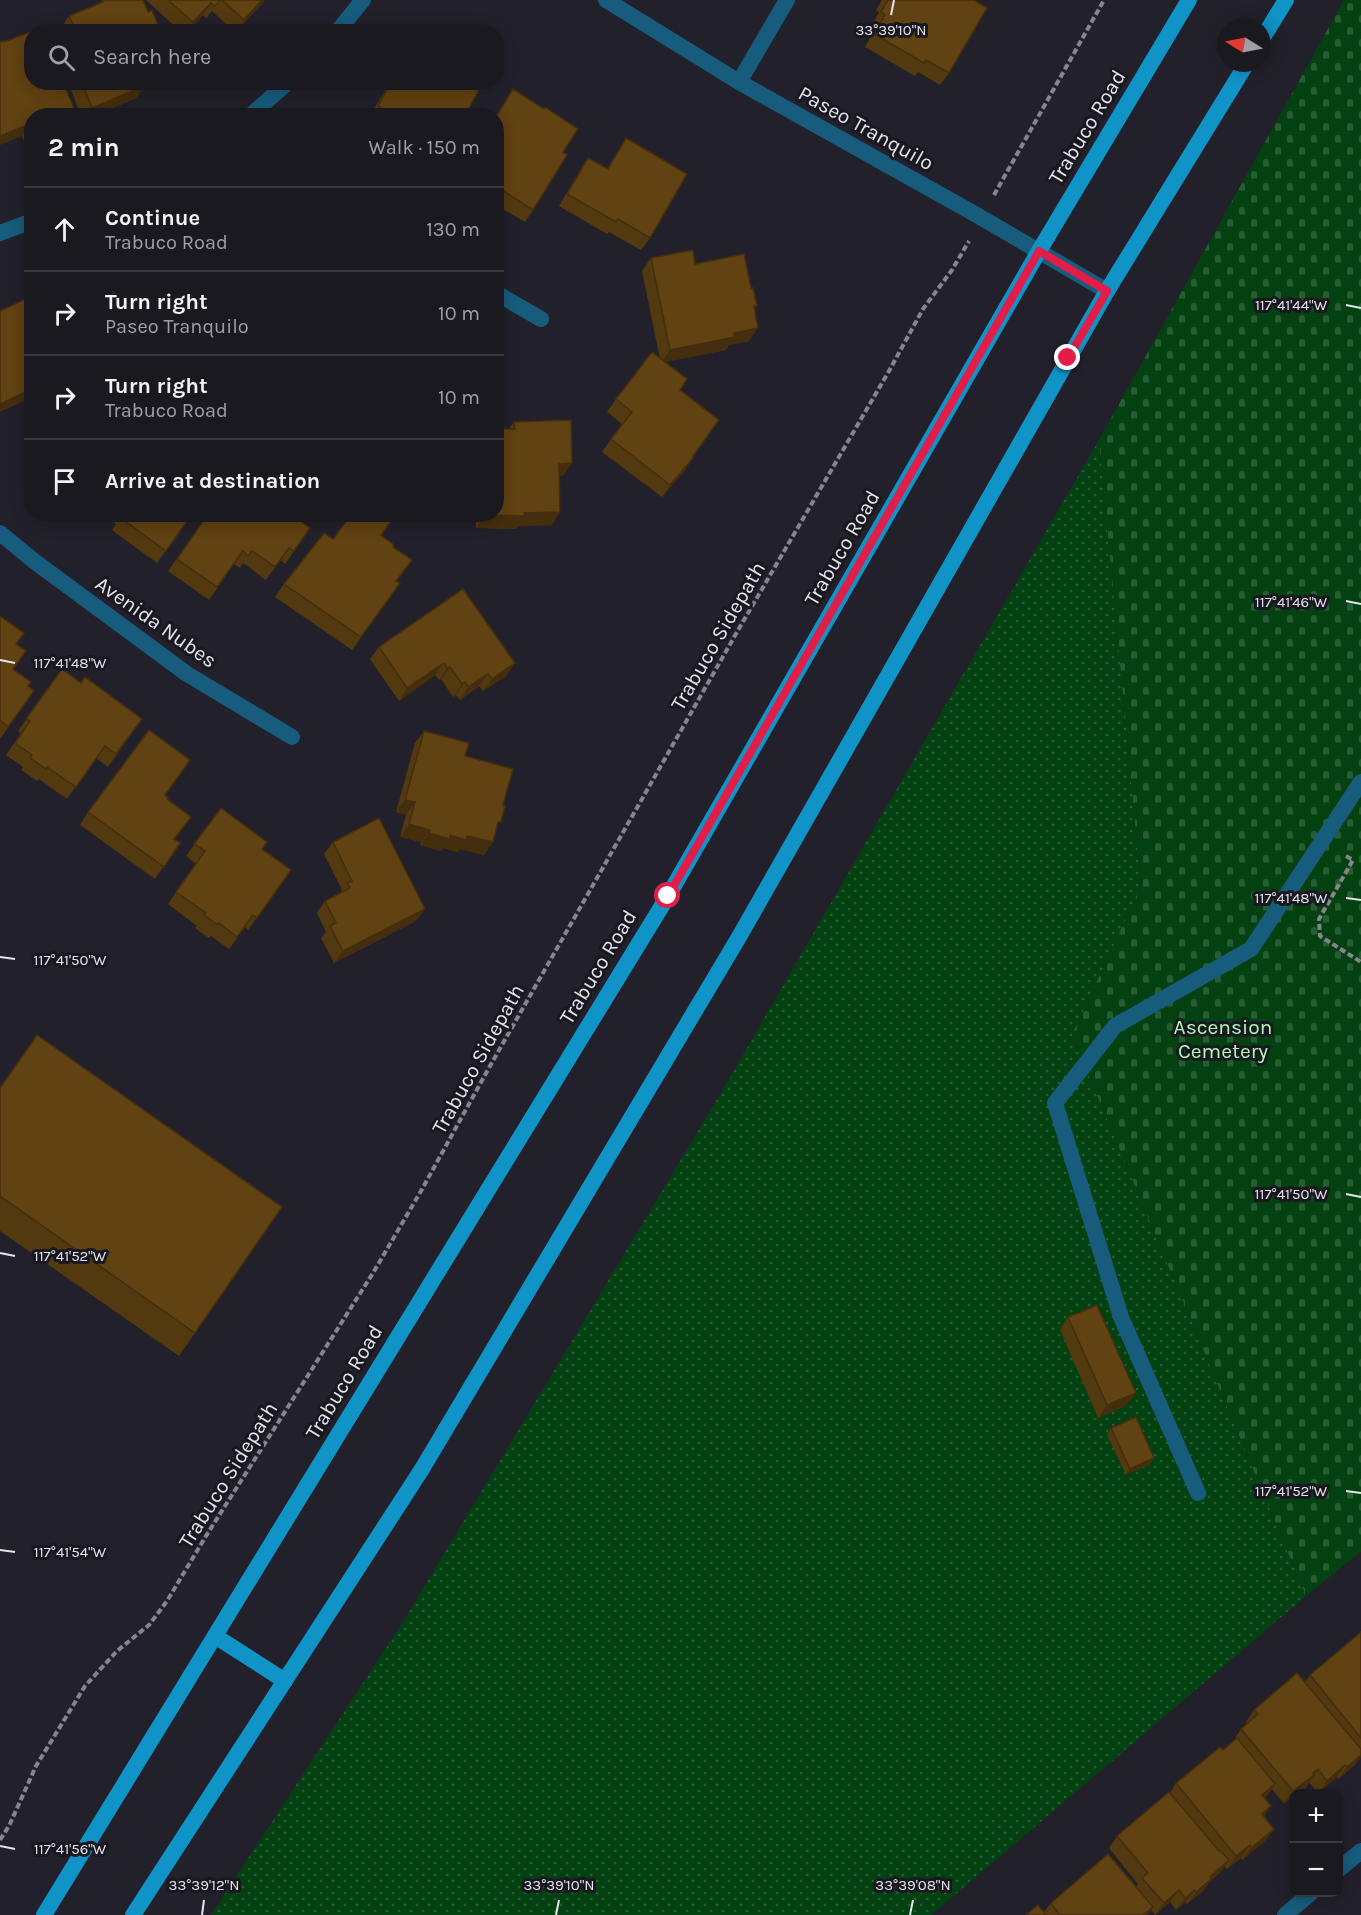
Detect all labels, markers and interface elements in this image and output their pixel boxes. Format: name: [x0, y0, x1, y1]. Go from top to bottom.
north arrow: [1217, 18, 1271, 72]
text: 33°39'10"N: [855, 21, 927, 39]
search box: [24, 24, 504, 90]
icon: search: [45, 41, 78, 74]
text: Search here: [93, 44, 211, 70]
street label: Trabuco Road: [1044, 66, 1130, 188]
street label: Paseo Tranquilo: [794, 81, 938, 175]
text: 2 min: [48, 132, 120, 163]
text: Walk · 150 m: [369, 136, 480, 159]
text: Continue: [105, 205, 200, 231]
icon: ahead: [48, 213, 81, 246]
text: 130 m: [426, 218, 480, 241]
text: Trabuco Road: [105, 231, 228, 254]
text: Turn right: [105, 289, 208, 315]
text: 117°41'44"W: [1255, 296, 1328, 314]
icon: right: [48, 297, 81, 330]
text: 10 m: [438, 302, 480, 325]
text: Paseo Tranquilo: [105, 315, 249, 338]
route end: [1054, 344, 1080, 370]
text: Turn right: [105, 373, 208, 399]
icon: right: [48, 381, 81, 414]
text: 10 m: [438, 386, 480, 409]
text: Trabuco Road: [105, 399, 228, 422]
icon: arrive: [48, 465, 81, 498]
text: Arrive at destination: [105, 468, 320, 494]
street label: Trabuco Road: [799, 486, 885, 610]
street label: Trabuco Sidepath: [666, 558, 770, 714]
street label: Avenida Nubes: [91, 571, 221, 673]
text: 117°41'46"W: [1255, 593, 1328, 611]
text: 117°41'48"W: [33, 654, 107, 672]
route start: [654, 882, 680, 908]
text: 117°41'48"W: [1254, 889, 1328, 907]
street label: Trabuco Road: [555, 906, 641, 1028]
text: 117°41'50"W: [34, 951, 107, 969]
street label: Trabuco Sidepath: [427, 980, 529, 1138]
park label: Ascension Cemetery: [1174, 1015, 1272, 1063]
text: 117°41'50"W: [1255, 1185, 1328, 1203]
text: 117°41'52"W: [34, 1247, 107, 1265]
street label: Trabuco Road: [301, 1321, 387, 1443]
street label: Trabuco Sidepath: [174, 1398, 282, 1552]
text: 117°41'52"W: [1255, 1482, 1328, 1500]
text: 117°41'54"W: [34, 1543, 107, 1561]
map controls: [1289, 1789, 1343, 1897]
button: +: [1289, 1789, 1343, 1843]
text: 117°41'56"W: [34, 1840, 107, 1858]
button: −: [1289, 1843, 1343, 1897]
text: 33°39'12"N: [169, 1876, 239, 1894]
text: 33°39'10"N: [523, 1876, 595, 1894]
text: 33°39'08"N: [875, 1876, 951, 1894]

